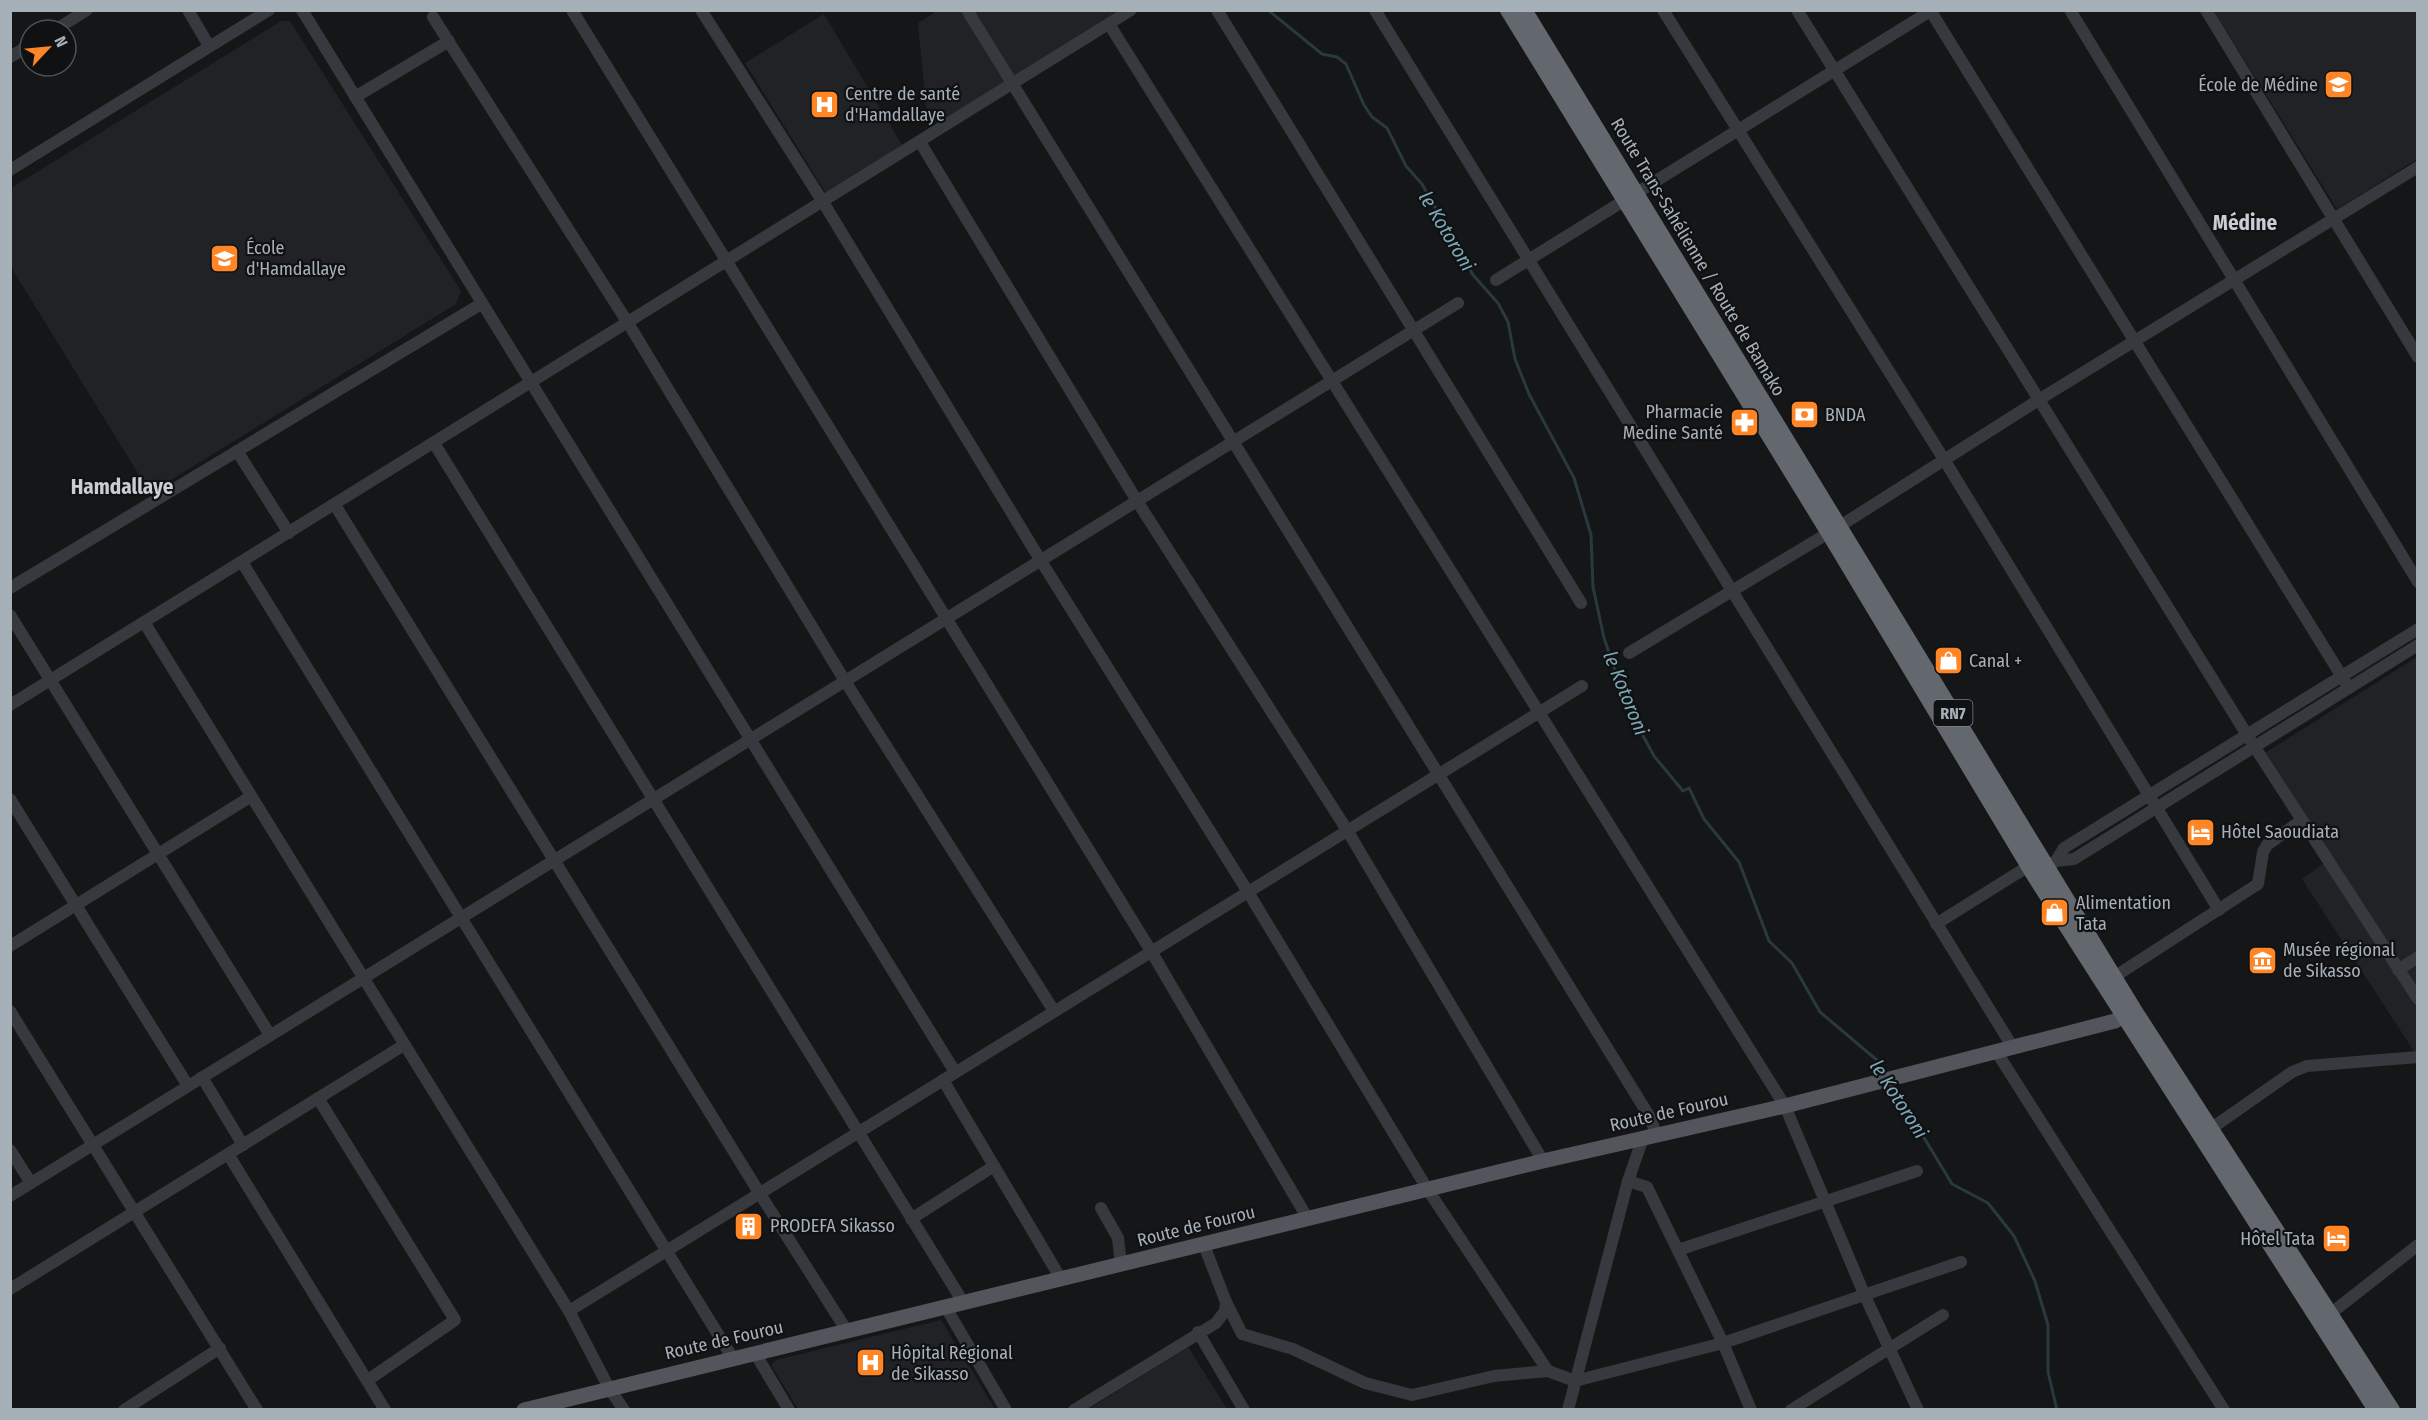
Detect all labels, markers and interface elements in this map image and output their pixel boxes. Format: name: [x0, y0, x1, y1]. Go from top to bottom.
north arrow: [18, 18, 78, 78]
text: N: [50, 33, 72, 50]
school or university icon: École de Médine: [2323, 69, 2355, 101]
place label: École de Médine: [2198, 73, 2318, 96]
place label: Centre de santé d'Hamdallaye: [845, 83, 960, 126]
hospital icon: Centre de santé d'Hamdallaye: [808, 88, 840, 120]
street label: Route Trans-Sahélienne / Route de Bamako: [1606, 114, 1790, 400]
water label: le Kotoroni: [1414, 187, 1480, 275]
district label: Médine: [2213, 210, 2277, 236]
place label: École d'Hamdallaye: [246, 236, 346, 280]
school or university icon: École d'Hamdallaye: [209, 242, 241, 274]
bank icon: BNDA: [1788, 399, 1820, 431]
place label: Pharmacie Medine Santé: [1623, 401, 1723, 444]
place label: BNDA: [1825, 404, 1866, 426]
pharmacy icon: Pharmacie Medine Santé: [1728, 406, 1760, 438]
district label: Hamdallaye: [71, 474, 174, 500]
shop icon: Canal +: [1932, 645, 1964, 677]
water label: le Kotoroni: [1598, 647, 1654, 739]
place label: Canal +: [1969, 650, 2022, 672]
road number: RN7: [1934, 700, 1972, 726]
hotel icon: Hôtel Saoudiata: [2184, 816, 2216, 848]
place label: Hôtel Saoudiata: [2221, 821, 2339, 843]
place label: Alimentation Tata: [2076, 892, 2171, 935]
shop icon: Alimentation Tata: [2039, 897, 2071, 929]
place label: Musée régional de Sikasso: [2283, 939, 2395, 982]
museum icon: Musée régional de Sikasso: [2246, 944, 2278, 976]
water label: le Kotoroni: [1865, 1055, 1933, 1143]
street label: Route de Fourou: [1608, 1088, 1730, 1136]
street label: Route de Fourou: [1135, 1201, 1257, 1251]
building icon: PRODEFA Sikasso: [733, 1210, 765, 1242]
place label: PRODEFA Sikasso: [770, 1215, 895, 1237]
hotel icon: Hôtel Tata: [2320, 1223, 2352, 1255]
place label: Hôtel Tata: [2240, 1228, 2315, 1250]
street label: Route de Fourou: [663, 1316, 785, 1364]
place label: Hôpital Régional de Sikasso: [891, 1342, 1013, 1385]
hospital icon: Hôpital Régional de Sikasso: [854, 1347, 886, 1379]

